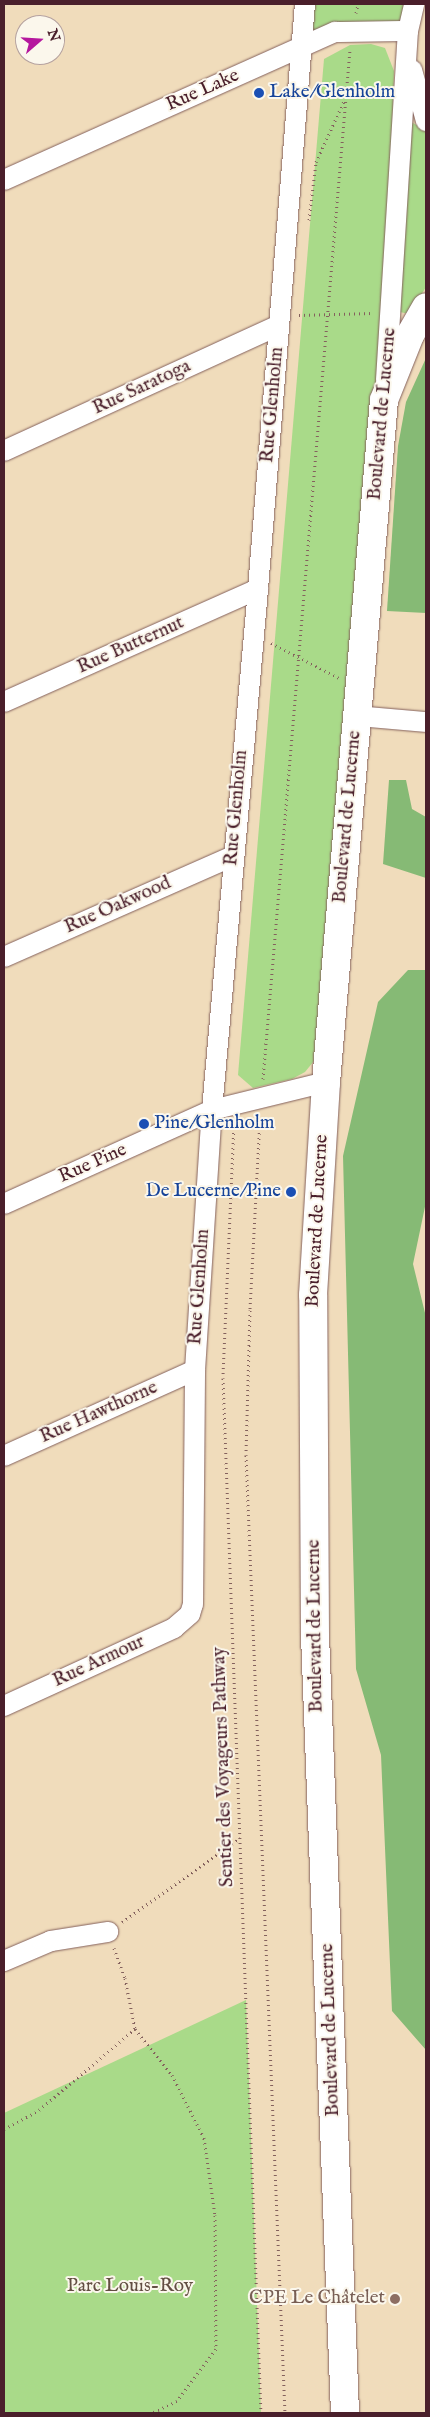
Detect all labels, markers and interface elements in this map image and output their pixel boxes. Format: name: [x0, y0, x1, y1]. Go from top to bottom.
north arrow: [15, 15, 65, 65]
text: N: [43, 27, 64, 44]
street label: Rue Lake: [163, 65, 243, 117]
place label: Lake/Glenholm: [269, 82, 395, 104]
marker: Lake/Glenholm: [253, 87, 265, 99]
street label: Boulevard de Lucerne: [364, 327, 402, 501]
street label: Rue Glenholm: [257, 346, 289, 464]
street label: Rue Saratoga: [89, 355, 195, 421]
street label: Rue Butternut: [74, 612, 188, 680]
street label: Boulevard de Lucerne: [329, 730, 367, 904]
street label: Rue Glenholm: [221, 749, 253, 867]
street label: Rue Oakwood: [61, 872, 175, 940]
place label: Pine/Glenholm: [154, 1113, 275, 1135]
marker: Pine/Glenholm: [138, 1118, 150, 1130]
street label: Boulevard de Lucerne: [302, 1134, 334, 1308]
street label: Rue Pine: [55, 1139, 131, 1189]
place label: De Lucerne/Pine: [145, 1181, 281, 1203]
marker: De Lucerne/Pine: [285, 1186, 297, 1198]
street label: Rue Glenholm: [185, 1228, 215, 1346]
street label: Rue Hawthorne: [37, 1377, 161, 1449]
street label: Boulevard de Lucerne: [303, 1539, 329, 1713]
street label: Rue Armour: [50, 1631, 148, 1693]
street label: Sentier des Voyageurs Pathway: [208, 1646, 240, 1888]
street label: Boulevard de Lucerne: [317, 1943, 345, 2117]
park label: Parc Louis-Roy: [67, 2276, 193, 2298]
place label: CPE Le Châtelet: [249, 2288, 385, 2310]
marker: CPE Le Châtelet: [389, 2293, 401, 2305]

